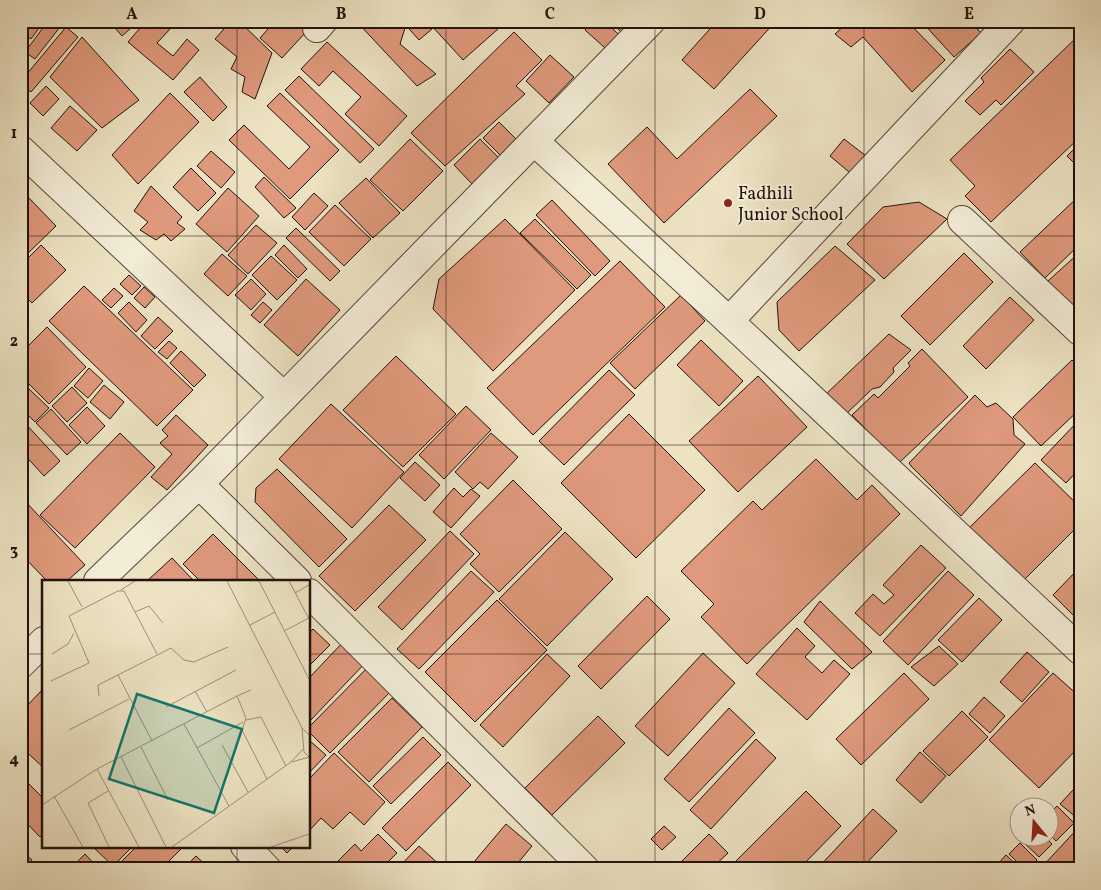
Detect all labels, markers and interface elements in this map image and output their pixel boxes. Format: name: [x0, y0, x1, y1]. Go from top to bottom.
text: A: [126, 4, 138, 26]
text: B: [336, 4, 347, 26]
text: C: [545, 4, 555, 26]
text: D: [754, 4, 766, 26]
text: E: [964, 4, 974, 26]
text: 1: [11, 123, 17, 145]
place label: Fadhili Junior School: [738, 182, 844, 228]
marker: Fadhili Junior School: [722, 197, 734, 209]
text: 2: [10, 331, 18, 353]
text: 3: [10, 540, 18, 562]
inset map: [42, 580, 310, 848]
text: 4: [9, 749, 19, 771]
north arrow: [1008, 798, 1058, 848]
text: N: [1023, 800, 1038, 822]

